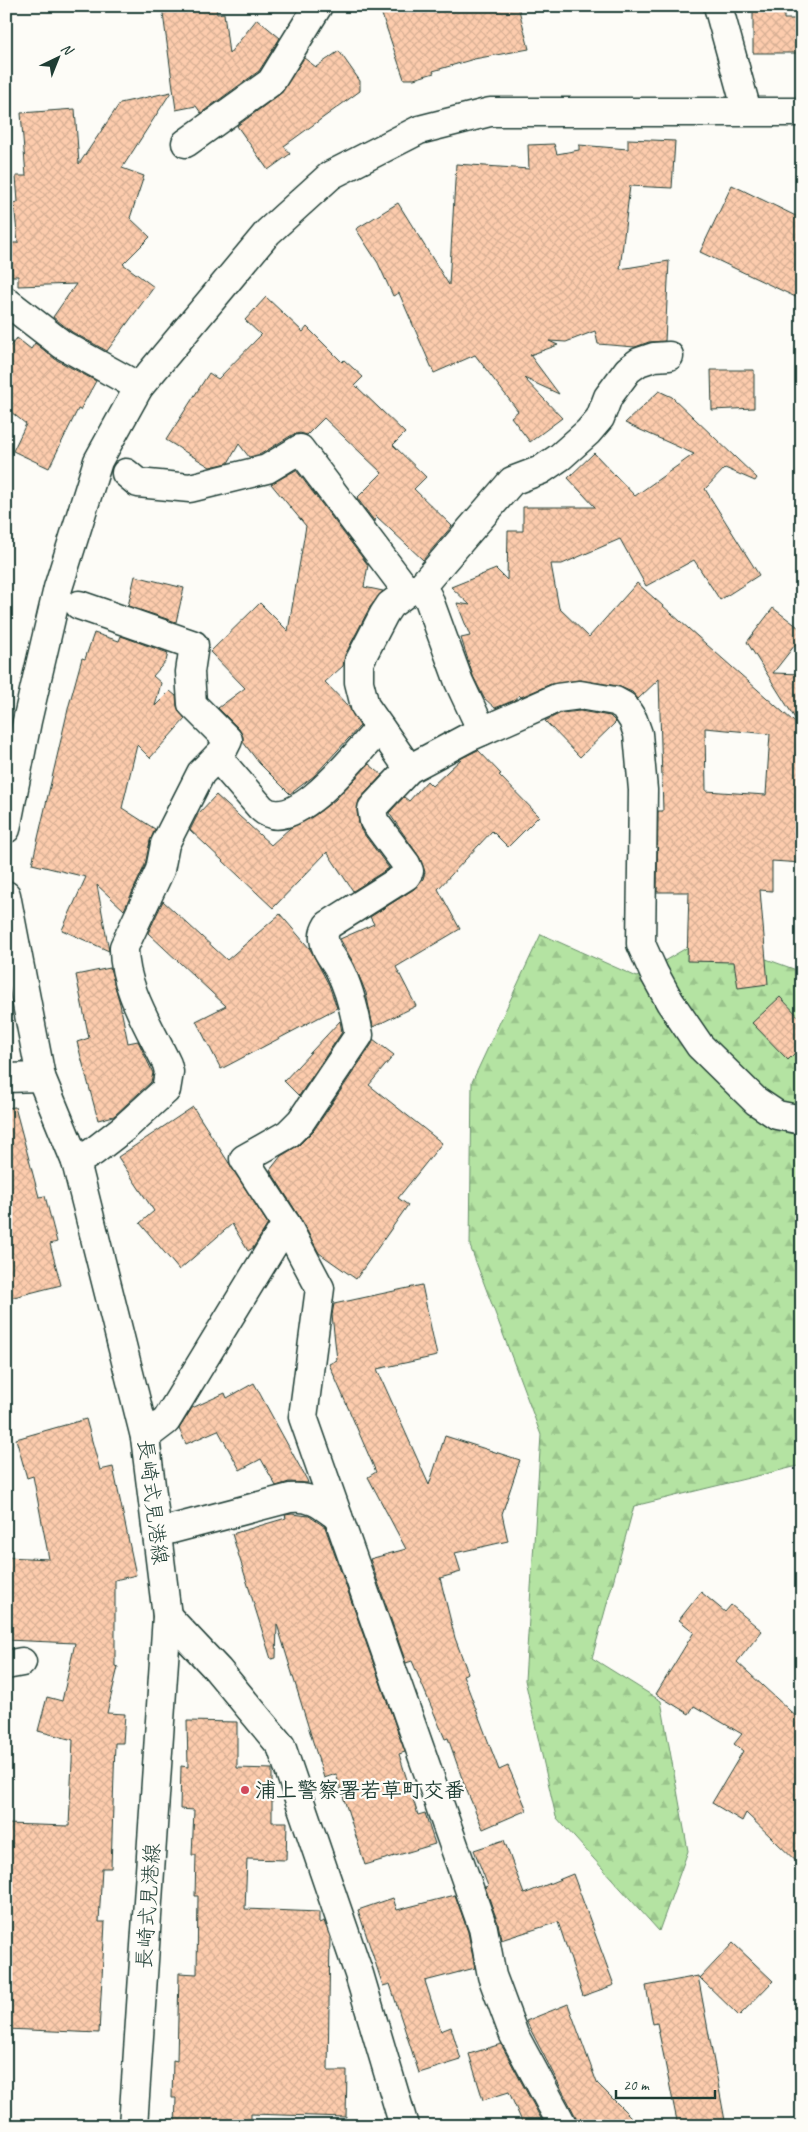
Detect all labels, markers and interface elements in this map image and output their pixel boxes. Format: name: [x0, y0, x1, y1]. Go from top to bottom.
north arrow: [32, 32, 82, 82]
text: N: [58, 40, 77, 60]
street label: 長崎式見港線: [132, 1438, 174, 1566]
place label: 浦上警察署若草町交番: [255, 1777, 465, 1803]
marker: 浦上警察署若草町交番: [239, 1784, 251, 1796]
street label: 長崎式見港線: [131, 1842, 165, 1970]
scale bar: [616, 2067, 714, 2099]
text: 20 m: [623, 2076, 650, 2095]

